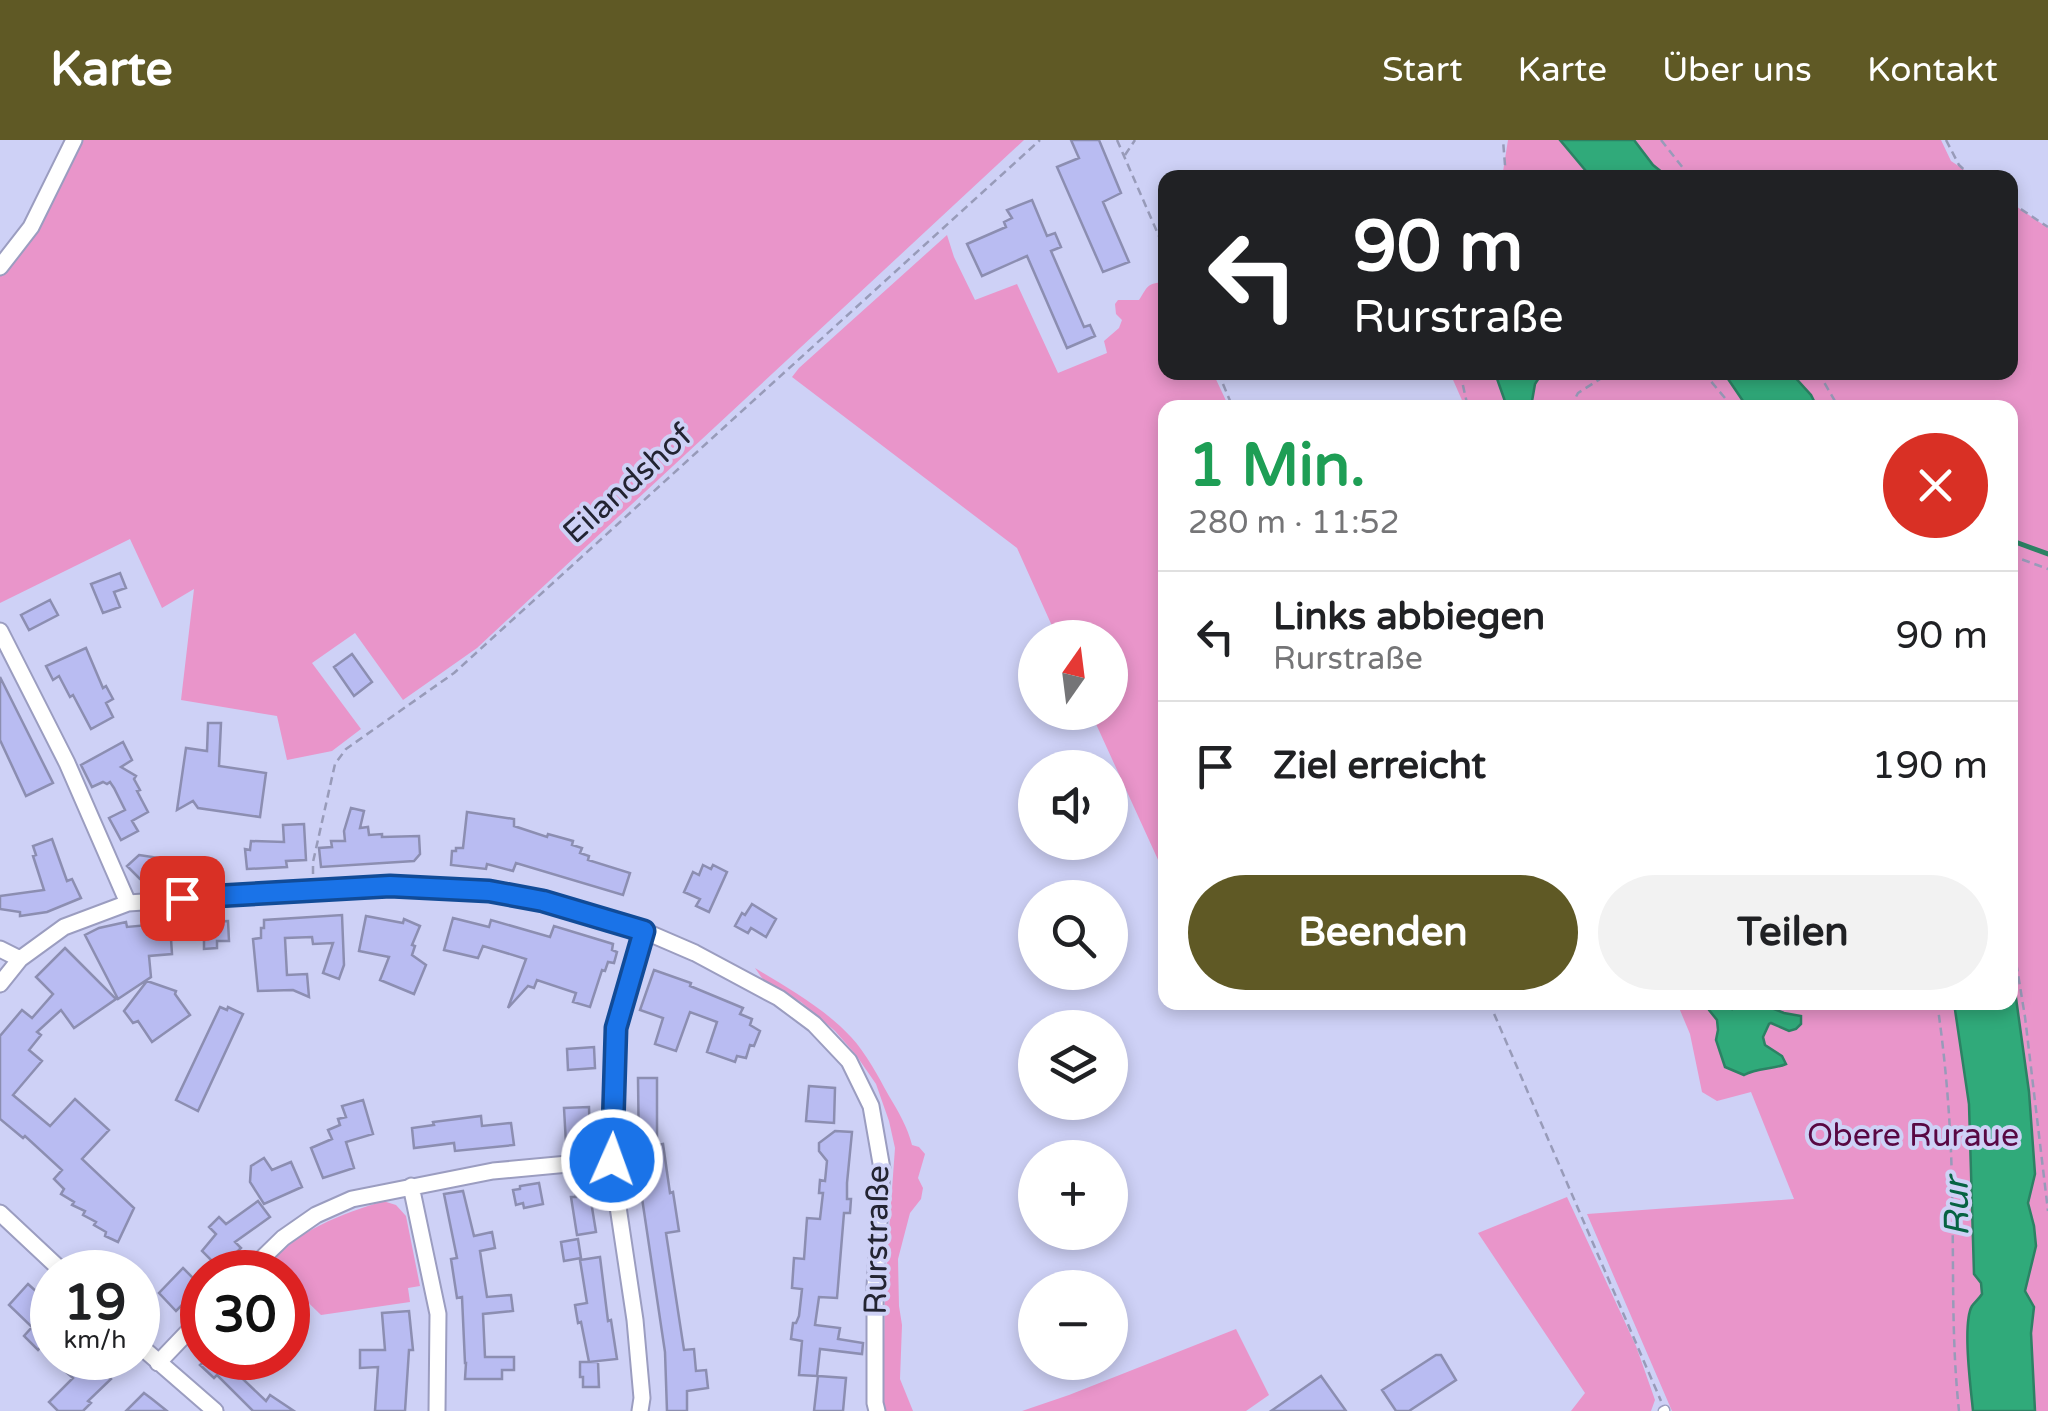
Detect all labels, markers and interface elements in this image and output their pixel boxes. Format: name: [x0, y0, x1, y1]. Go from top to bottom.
text: Karte: [50, 41, 173, 99]
text: Start: [1382, 49, 1463, 91]
text: Karte: [1518, 49, 1607, 91]
text: Über uns: [1662, 49, 1812, 91]
text: Kontakt: [1867, 49, 1998, 91]
text: 90 m: [1353, 206, 1523, 290]
icon: left: [1188, 210, 1318, 340]
text: Rurstraße: [1353, 291, 1564, 345]
street label: Eilandshof: [556, 416, 701, 552]
text: 1 Min.: [1188, 430, 1366, 502]
button: close: [1883, 433, 1988, 538]
text: 280 m · 11:52: [1188, 504, 1400, 542]
text: Links abbiegen: [1273, 594, 1545, 640]
icon: left: [1188, 609, 1243, 664]
text: 90 m: [1896, 613, 1988, 659]
north arrow: [1018, 620, 1128, 730]
map controls: [1018, 620, 1128, 1380]
text: Rurstraße: [1273, 640, 1423, 678]
icon: arrive: [1188, 739, 1243, 794]
text: Ziel erreicht: [1273, 743, 1486, 789]
text: 190 m: [1872, 743, 1988, 789]
button: sound: [1018, 750, 1128, 860]
pin: [140, 856, 225, 941]
icon: arrive: [155, 871, 210, 926]
button: Beenden: [1188, 875, 1578, 990]
button: Teilen: [1598, 875, 1988, 990]
button: search: [1018, 880, 1128, 990]
button: layers: [1018, 1010, 1128, 1120]
position arrow: [560, 1108, 664, 1212]
park label: Obere Ruraue: [1807, 1117, 2019, 1155]
button: +: [1018, 1140, 1128, 1250]
street label: Rurstraße: [857, 1165, 897, 1315]
water label: Rur: [1935, 1172, 1979, 1237]
speed limit sign: 30: [180, 1250, 310, 1380]
button: −: [1018, 1270, 1128, 1380]
text: 19: [64, 1273, 126, 1333]
text: km/h: [64, 1325, 126, 1355]

